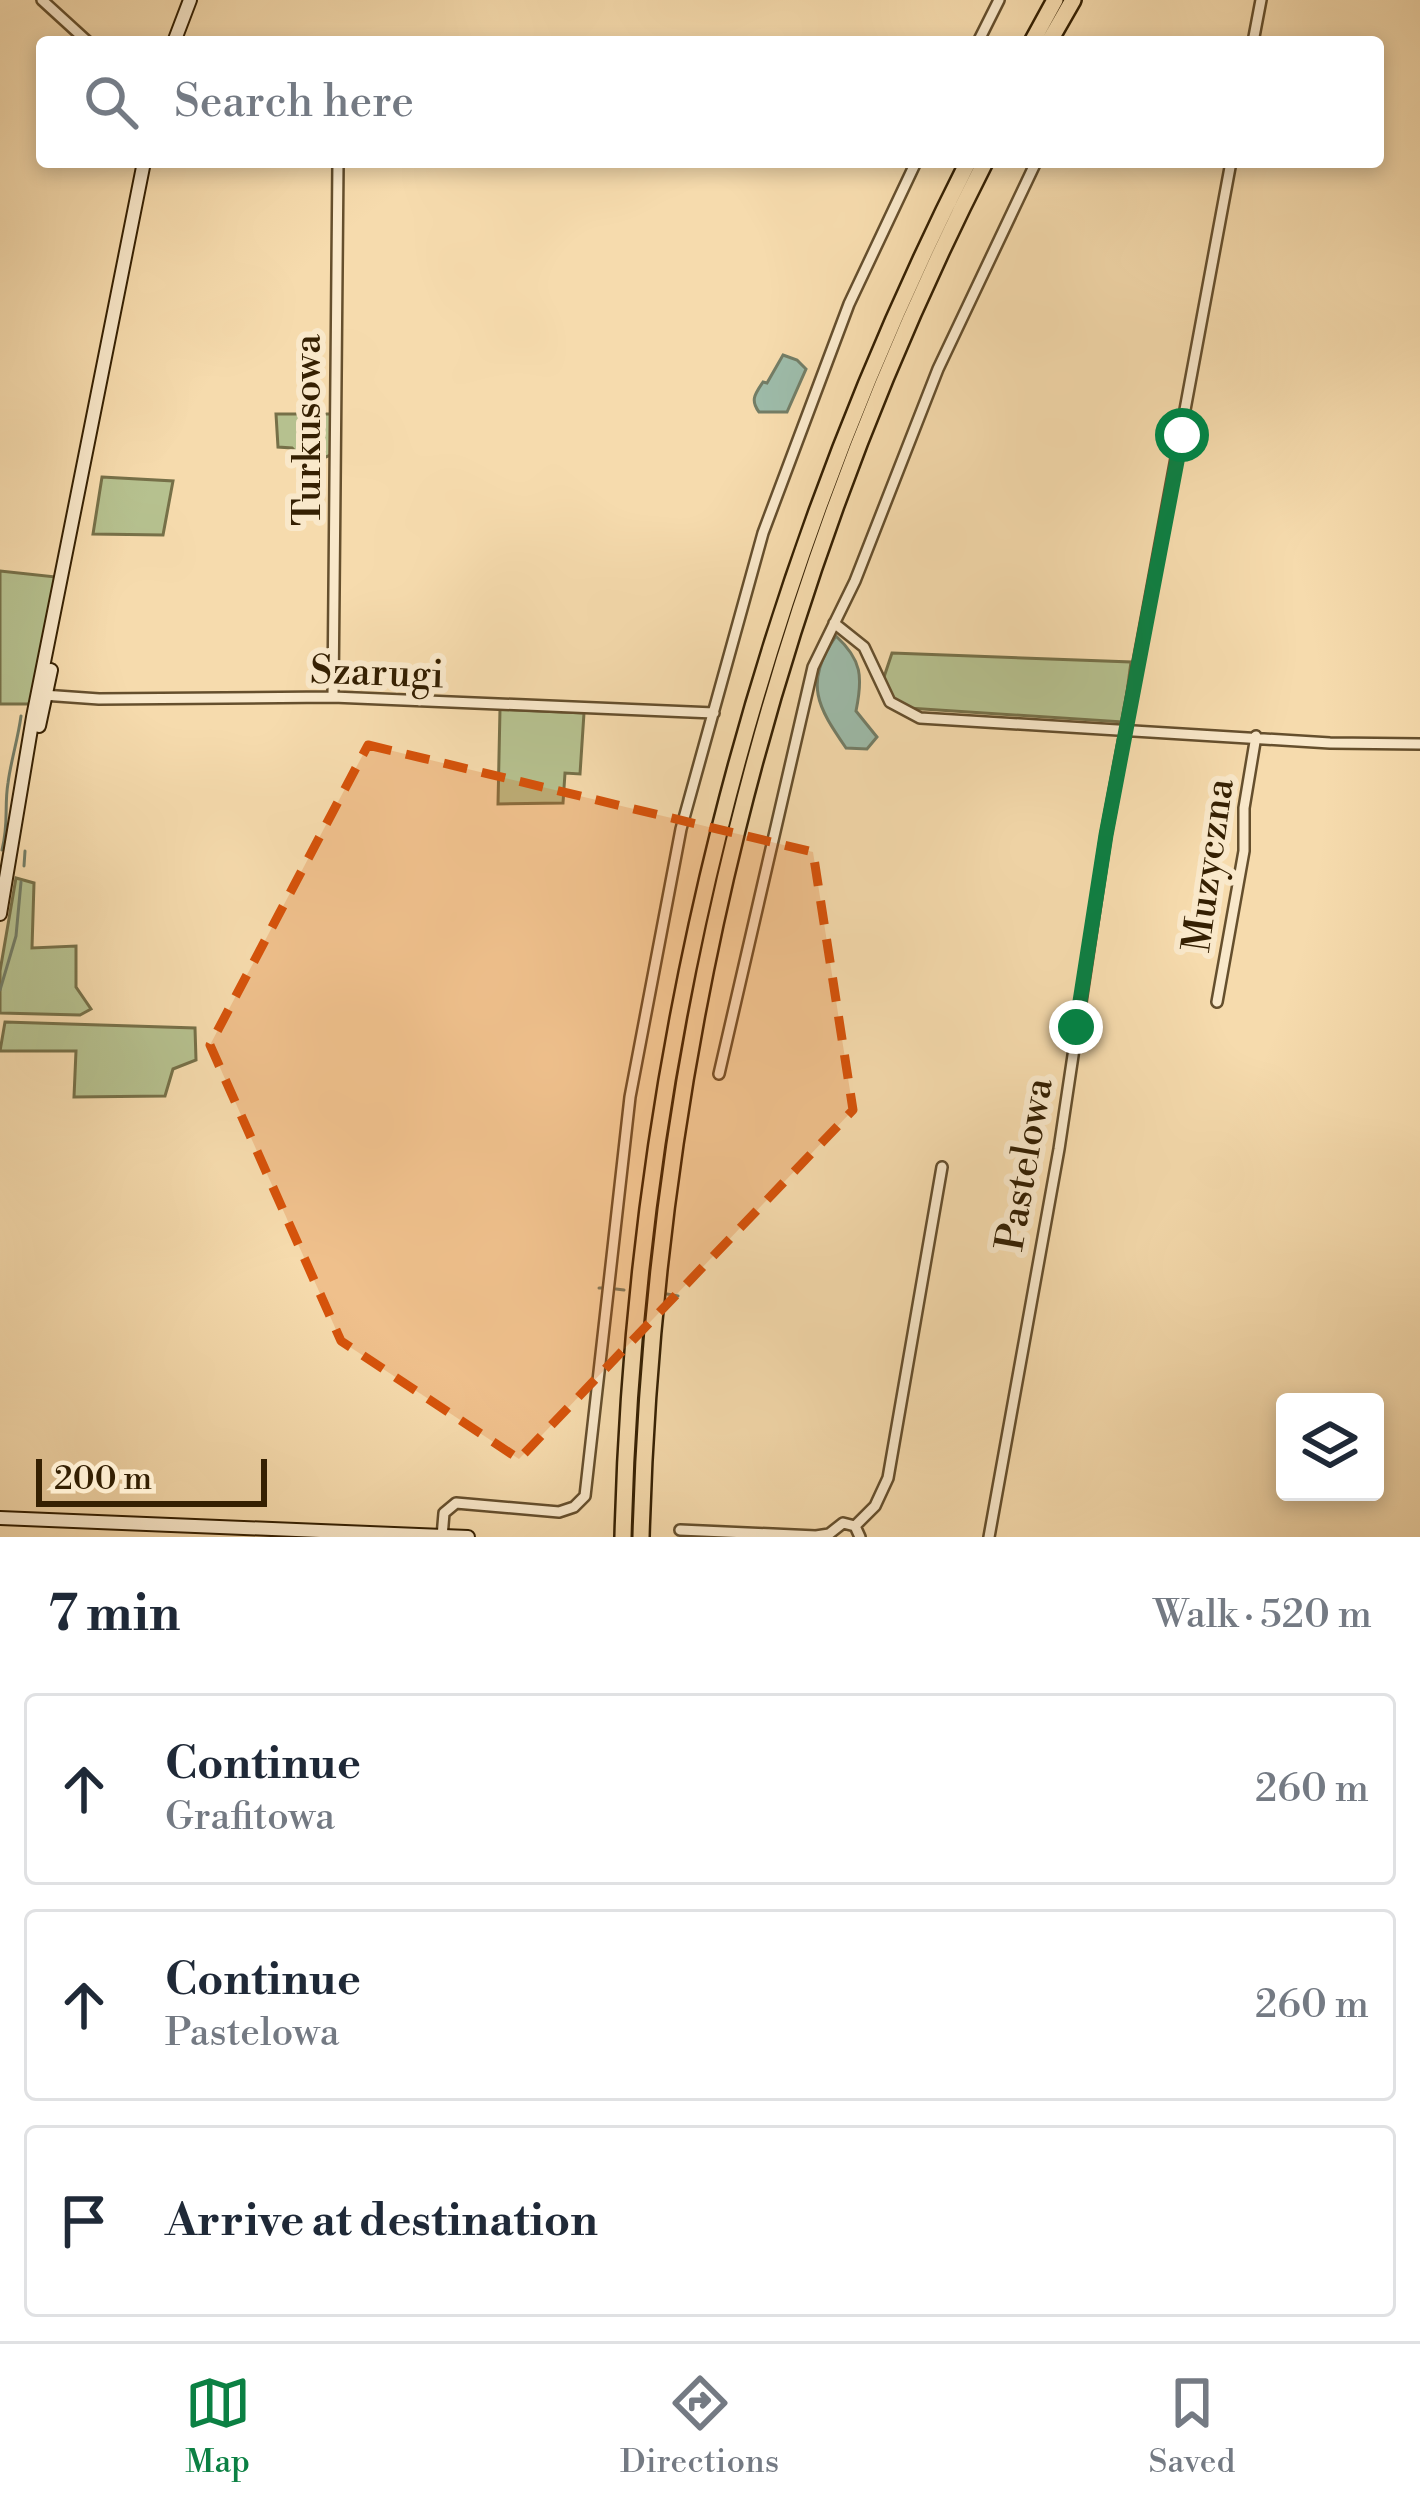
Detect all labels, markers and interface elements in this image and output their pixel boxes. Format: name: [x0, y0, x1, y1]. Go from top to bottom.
search box: [36, 36, 1384, 168]
icon: search: [78, 69, 144, 135]
text: Search here: [174, 74, 414, 131]
street label: Turkusowa: [284, 334, 333, 526]
route start: [1155, 408, 1209, 462]
street label: Szarugi: [309, 647, 445, 700]
street label: Muzyczna: [1173, 775, 1246, 955]
route end: [1049, 1000, 1103, 1054]
street label: Pastelowa: [986, 1074, 1065, 1255]
map controls: [1276, 1393, 1384, 1501]
button: layers: [1276, 1393, 1384, 1501]
scale bar: [36, 1453, 267, 1506]
text: 200 m: [54, 1459, 152, 1500]
text: 7 min: [48, 1583, 180, 1647]
text: Walk · 520 m: [1153, 1591, 1372, 1640]
text: Continue: [165, 1736, 361, 1793]
icon: ahead: [51, 1756, 117, 1822]
text: 260 m: [1255, 1765, 1369, 1814]
text: Grafitowa: [165, 1793, 335, 1842]
text: Continue: [165, 1952, 361, 2009]
icon: ahead: [51, 1972, 117, 2038]
text: 260 m: [1255, 1981, 1369, 2030]
text: Pastelowa: [165, 2009, 340, 2058]
icon: arrive: [51, 2188, 117, 2254]
text: Arrive at destination: [165, 2193, 598, 2250]
tab: Map: [185, 2370, 251, 2483]
tab: Directions: [620, 2370, 779, 2483]
tab: Saved: [1149, 2370, 1235, 2483]

